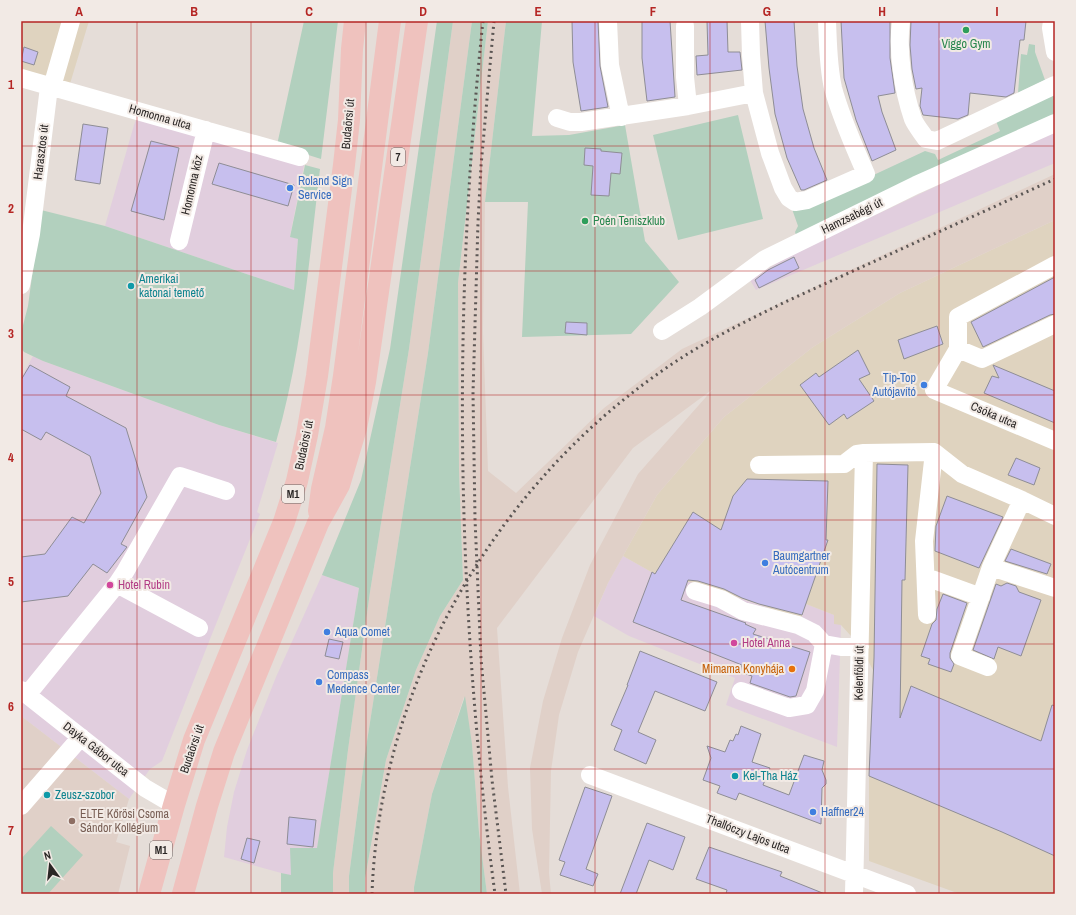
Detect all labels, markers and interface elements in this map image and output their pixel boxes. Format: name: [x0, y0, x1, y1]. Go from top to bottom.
text: A: [75, 3, 83, 20]
text: B: [190, 3, 198, 20]
text: C: [305, 3, 313, 20]
text: D: [419, 3, 427, 20]
text: E: [534, 3, 542, 20]
text: F: [650, 3, 657, 20]
text: G: [763, 3, 771, 20]
text: H: [878, 3, 886, 20]
text: I: [996, 3, 999, 20]
marker: Viggo Gym: [961, 25, 971, 35]
place label: Viggo Gym: [941, 36, 991, 52]
text: 1: [8, 76, 14, 93]
street label: Budaörsi út: [338, 98, 358, 150]
street label: Homonna utca: [127, 100, 193, 134]
street label: Harasztos út: [30, 123, 52, 180]
road number: 7: [391, 148, 405, 166]
street label: Homonna köz: [177, 154, 207, 216]
place label: Roland Sign Service: [298, 173, 352, 203]
marker: Roland Sign Service: [285, 183, 295, 193]
street label: Hamzsabégi út: [819, 194, 885, 238]
text: 2: [8, 200, 14, 217]
place label: Poén Teniszklub: [593, 213, 665, 229]
marker: Poén Teniszklub: [580, 216, 590, 226]
place label: Amerikai katonai temető: [138, 271, 204, 301]
marker: Amerikai katonai temető: [126, 281, 136, 291]
text: 3: [8, 325, 14, 342]
place label: Tip-Top Autójavító: [871, 370, 916, 400]
marker: Tip-Top Autójavító: [919, 380, 929, 390]
street label: Csóka utca: [968, 398, 1020, 432]
street label: Budaörsi út: [291, 418, 317, 471]
text: 4: [8, 449, 14, 466]
road number: M1: [282, 485, 304, 503]
place label: Baumgartner Autócentrum: [772, 548, 831, 578]
marker: Baumgartner Autócentrum: [760, 558, 770, 568]
text: 5: [8, 573, 14, 590]
place label: Hotel Rubin: [118, 577, 170, 593]
marker: Hotel Rubin: [105, 580, 115, 590]
place label: Aqua Comet: [334, 624, 390, 640]
marker: Aqua Comet: [322, 627, 332, 637]
place label: Hotel Anna: [742, 635, 791, 651]
marker: Hotel Anna: [729, 638, 739, 648]
street label: Kelenföldi út: [851, 645, 867, 700]
place label: Mimama Konyhája: [702, 661, 785, 677]
marker: Mimama Konyhája: [787, 664, 797, 674]
place label: Compass Medence Center: [327, 667, 400, 697]
marker: Compass Medence Center: [314, 677, 324, 687]
text: 6: [8, 698, 14, 715]
street label: Dayka Gábor utca: [60, 718, 133, 780]
street label: Budaörsi út: [176, 722, 208, 775]
place label: Kel-Tha Ház: [743, 768, 798, 784]
marker: Kel-Tha Ház: [730, 771, 740, 781]
place label: Zeusz-szobor: [55, 787, 115, 803]
marker: Zeusz-szobor: [42, 790, 52, 800]
place label: Haffner24: [821, 804, 865, 820]
place label: ELTE Kőrösi Csoma Sándor Kollégium: [80, 806, 169, 836]
marker: Haffner24: [808, 807, 818, 817]
street label: Thallóczy Lajos utca: [704, 811, 793, 858]
marker: ELTE Kőrösi Csoma Sándor Kollégium: [67, 816, 77, 826]
text: 7: [8, 822, 14, 839]
road number: M1: [150, 841, 172, 859]
north arrow: [30, 845, 70, 885]
text: N: [42, 848, 52, 863]

